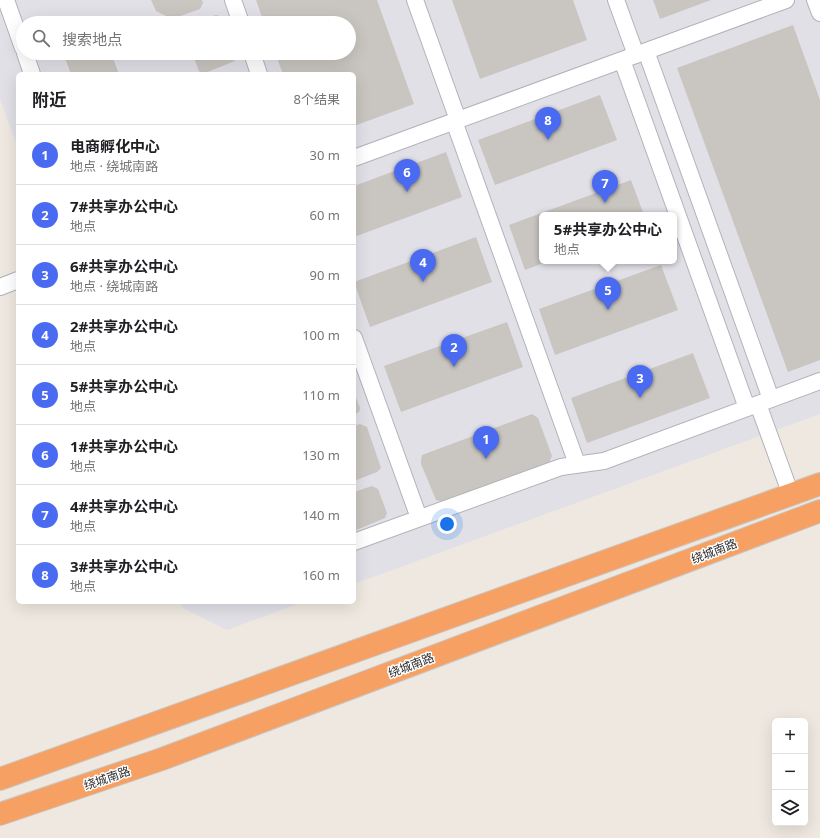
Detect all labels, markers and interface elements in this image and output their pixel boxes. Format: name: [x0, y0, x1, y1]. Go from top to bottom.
search box: [16, 16, 356, 60]
icon: search: [30, 27, 52, 49]
text: 搜索地点: [62, 29, 122, 49]
text: 附近: [32, 88, 66, 111]
text: 8个结果: [294, 90, 340, 108]
pin: 8: [535, 107, 561, 140]
text: 电商孵化中心: [70, 136, 160, 156]
text: 1: [41, 146, 49, 164]
text: 30 m: [310, 146, 340, 164]
text: 地点 · 绕城南路: [70, 157, 158, 175]
pin: 6: [394, 159, 420, 192]
pin: 7: [592, 170, 618, 203]
text: 7#共享办公中心: [70, 196, 178, 216]
text: 2: [41, 206, 49, 224]
text: 60 m: [310, 206, 340, 224]
popup: [539, 212, 677, 264]
text: 地点: [70, 217, 96, 235]
text: 5#共享办公中心: [554, 219, 662, 239]
text: 地点: [554, 240, 580, 258]
pin: 4: [410, 249, 436, 282]
text: 6#共享办公中心: [70, 256, 178, 276]
text: 3: [41, 266, 49, 284]
text: 90 m: [310, 266, 340, 284]
text: 地点 · 绕城南路: [70, 277, 158, 295]
pin: 5: [595, 277, 621, 310]
text: 2#共享办公中心: [70, 316, 178, 336]
text: 4: [41, 326, 49, 344]
text: 100 m: [302, 326, 340, 344]
pin: 2: [441, 334, 467, 367]
text: 地点: [70, 337, 96, 355]
pin: 3: [627, 365, 653, 398]
text: 5#共享办公中心: [70, 376, 178, 396]
text: 5: [41, 386, 49, 404]
text: 110 m: [302, 386, 340, 404]
text: 地点: [70, 397, 96, 415]
pin: 1: [473, 426, 499, 459]
text: 1#共享办公中心: [70, 436, 178, 456]
text: 6: [41, 446, 49, 464]
text: 130 m: [302, 446, 340, 464]
text: 地点: [70, 457, 96, 475]
text: 4#共享办公中心: [70, 496, 178, 516]
text: 7: [41, 506, 49, 524]
text: 140 m: [302, 506, 340, 524]
your location: [437, 514, 457, 534]
text: 地点: [70, 517, 96, 535]
street label: 绕城南路: [689, 534, 739, 568]
text: 3#共享办公中心: [70, 556, 178, 576]
text: 8: [41, 566, 49, 584]
text: 160 m: [302, 566, 340, 584]
text: 地点: [70, 577, 96, 595]
street label: 绕城南路: [386, 648, 436, 682]
map controls: [772, 718, 808, 826]
button: +: [772, 718, 808, 754]
button: −: [772, 754, 808, 790]
street label: 绕城南路: [82, 762, 132, 794]
button: layers: [772, 790, 808, 826]

